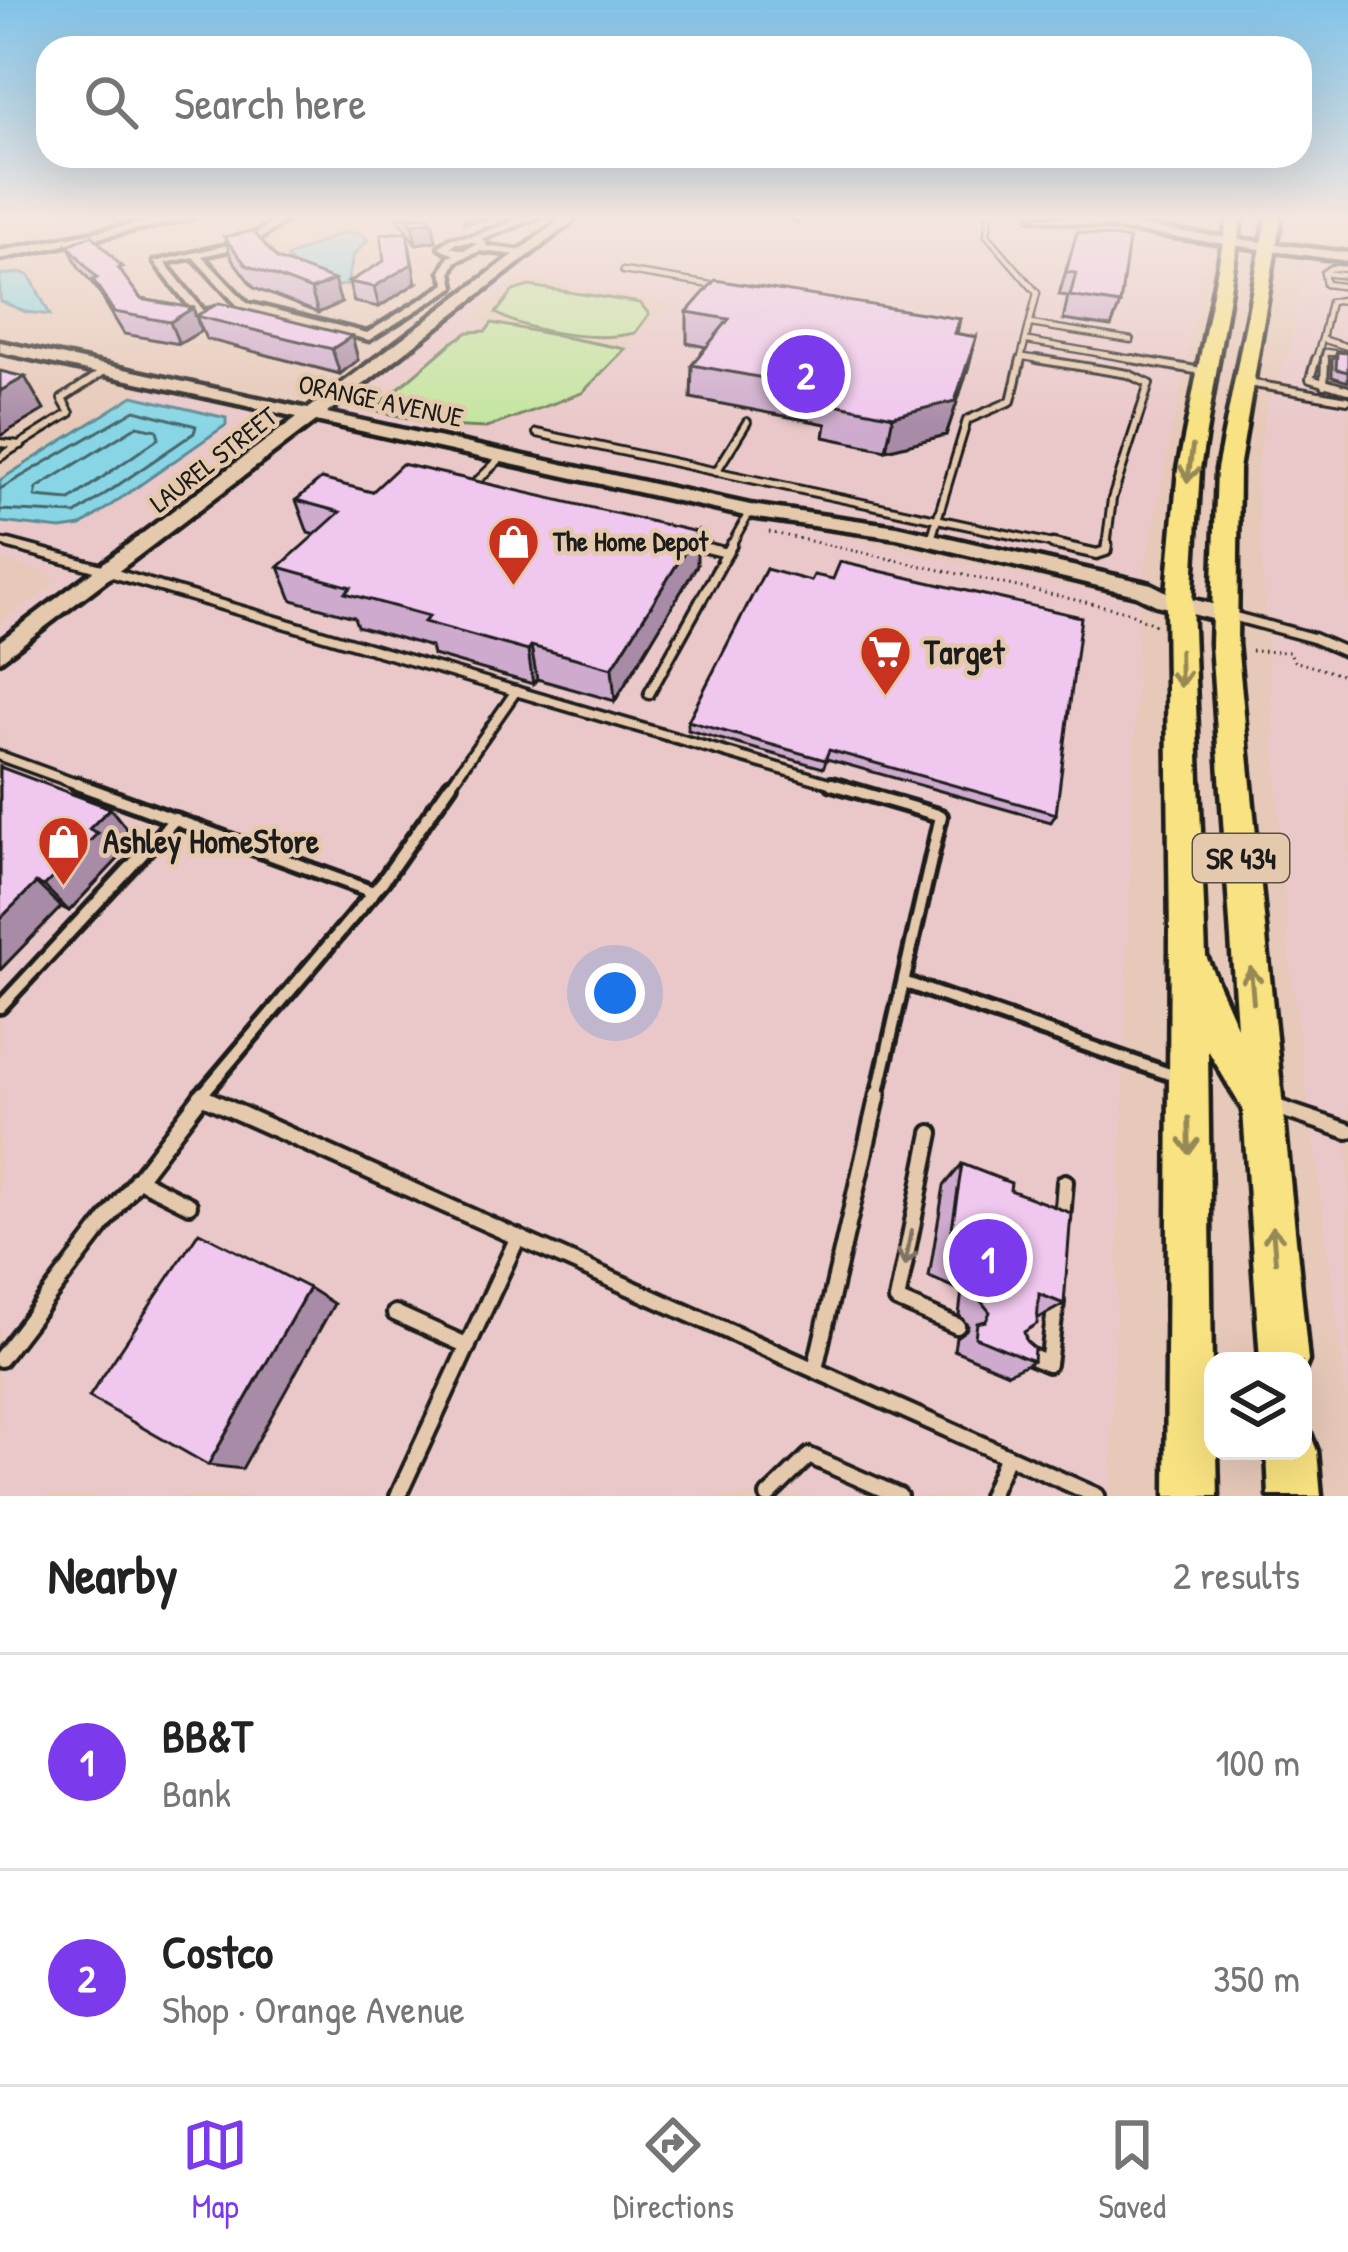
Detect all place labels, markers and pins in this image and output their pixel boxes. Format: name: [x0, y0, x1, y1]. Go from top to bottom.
pin: 2: [767, 329, 845, 419]
shop icon: The Home Depot: [486, 513, 542, 587]
place label: The Home Depot: [552, 523, 710, 561]
supermarket icon: Target: [857, 624, 913, 698]
place label: Target: [923, 630, 1006, 676]
shop icon: Ashley HomeStore: [36, 813, 92, 887]
place label: Ashley HomeStore: [103, 819, 320, 865]
pin: 1: [949, 1213, 1027, 1303]

